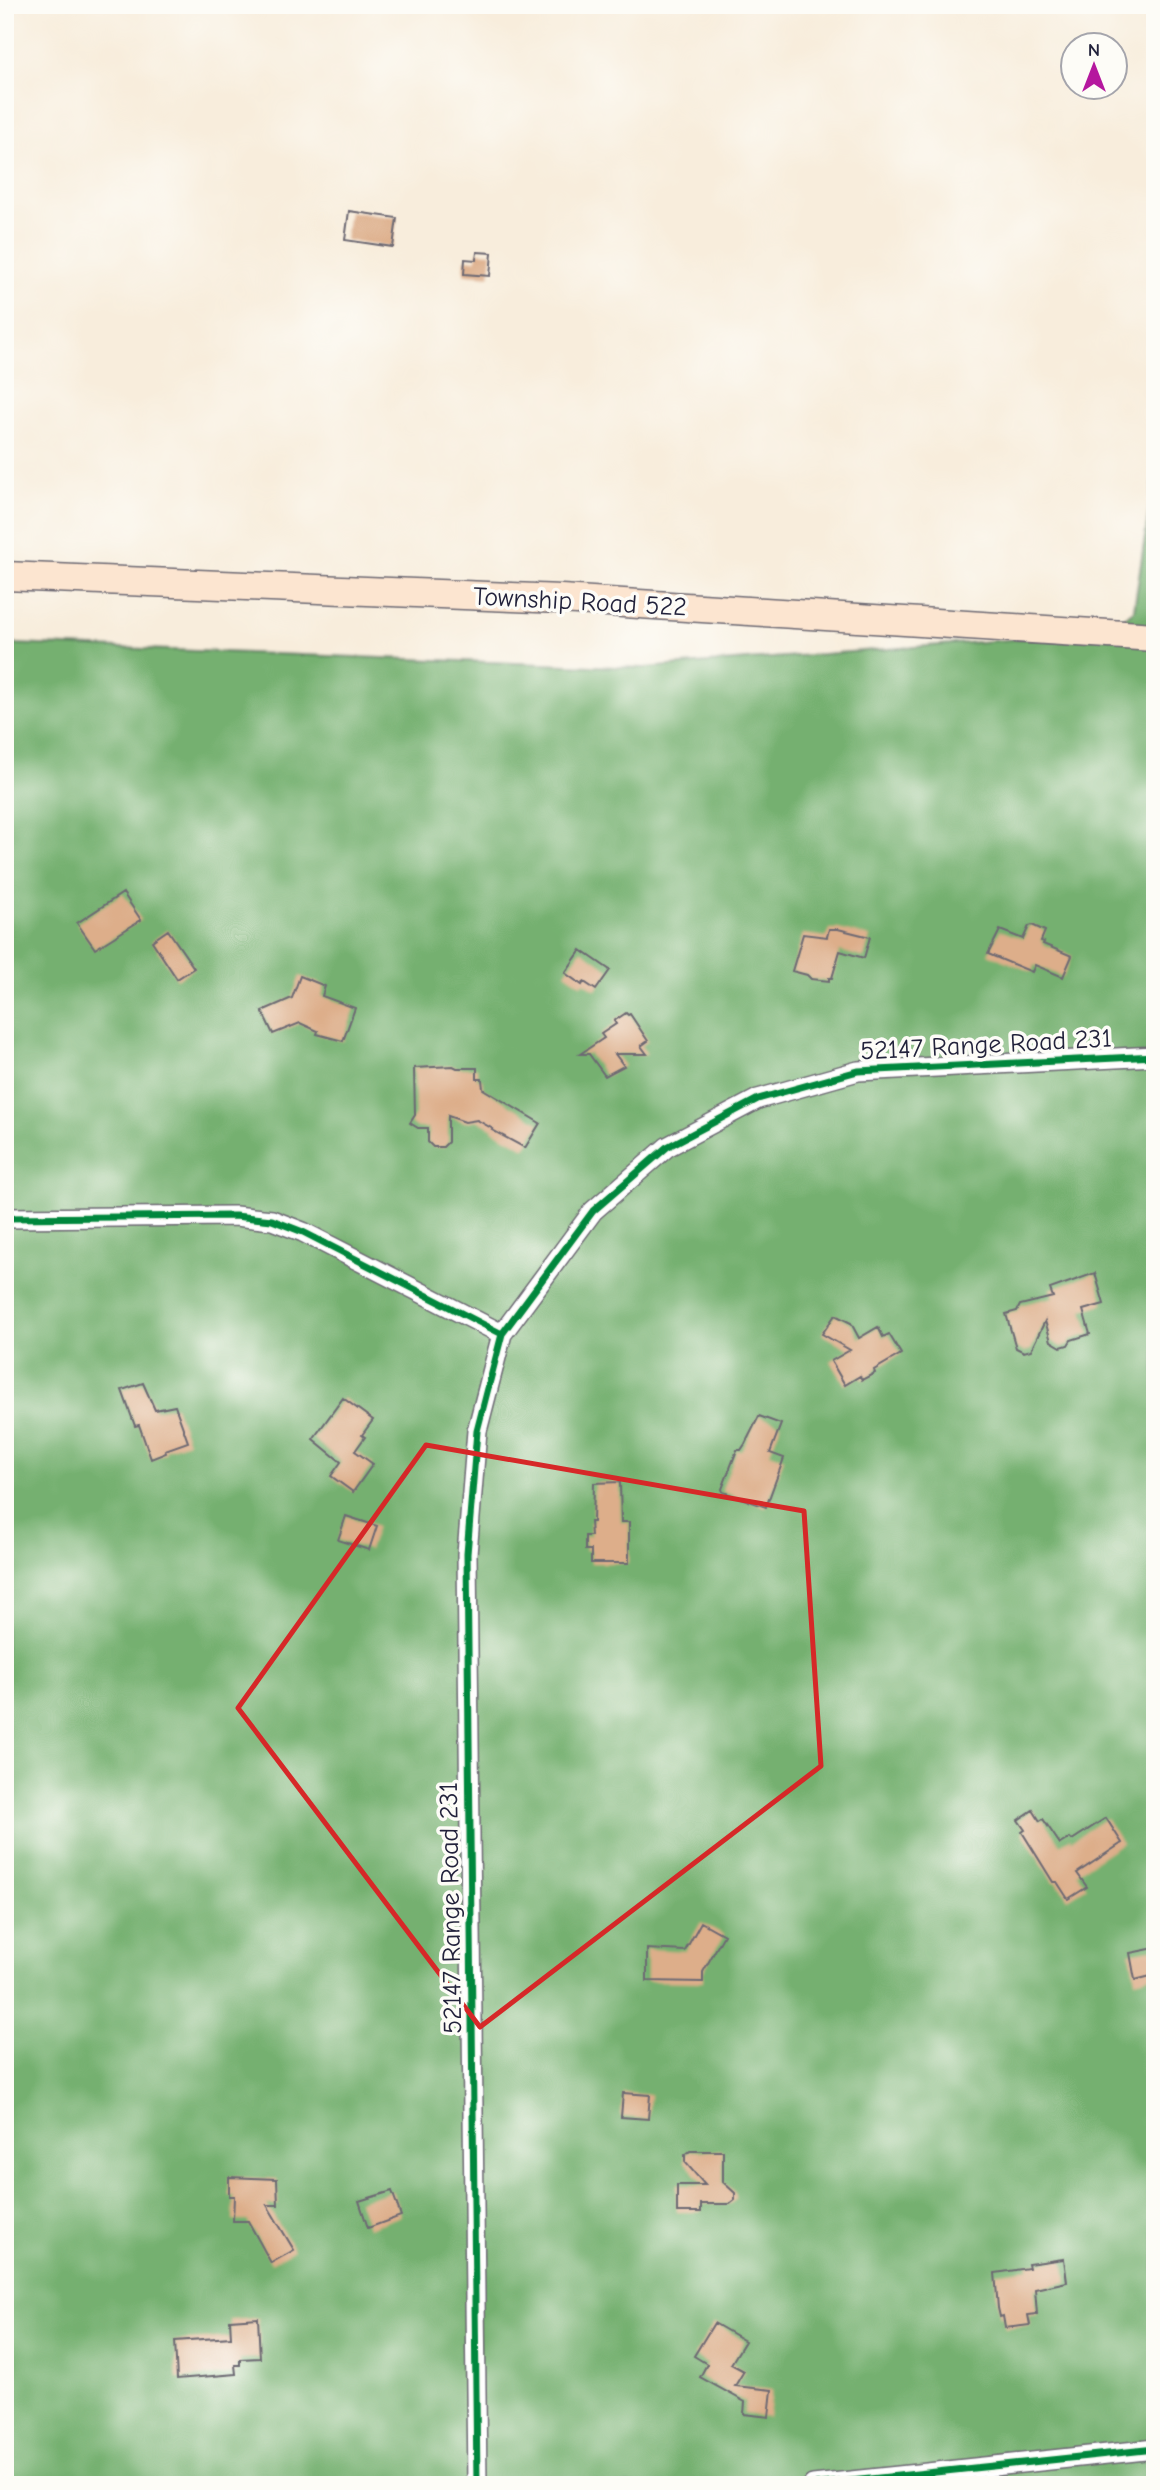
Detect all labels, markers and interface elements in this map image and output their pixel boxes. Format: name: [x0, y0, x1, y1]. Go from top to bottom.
north arrow: [1058, 32, 1128, 102]
text: N: [1088, 39, 1100, 61]
street label: Township Road 522: [472, 581, 688, 623]
street label: 52147 Range Road 231: [860, 1023, 1113, 1067]
street label: 52147 Range Road 231: [434, 1782, 468, 2034]

